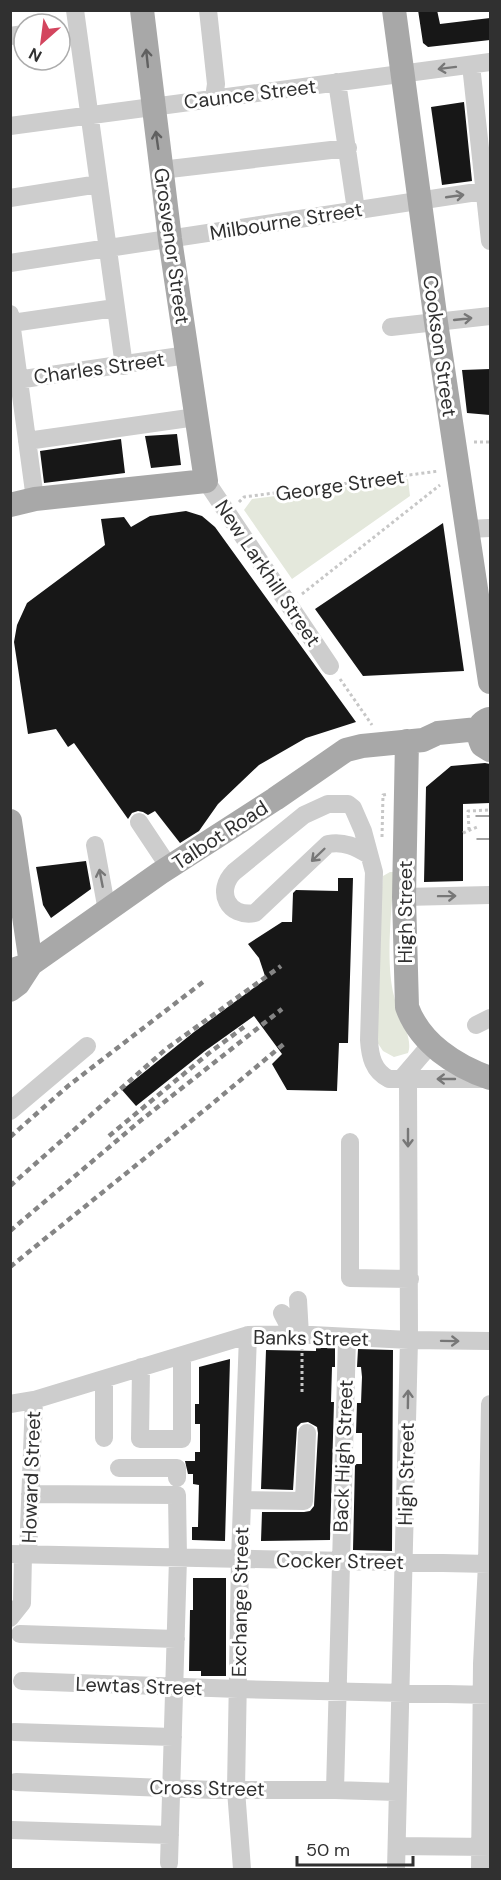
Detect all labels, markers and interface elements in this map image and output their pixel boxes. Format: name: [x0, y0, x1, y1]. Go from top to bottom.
north arrow: [12, 12, 72, 72]
text: N: [25, 43, 45, 67]
one-way arrow: [141, 49, 152, 69]
one-way arrow: [437, 63, 457, 74]
street label: Caunce Street: [182, 73, 318, 115]
one-way arrow: [152, 130, 163, 150]
street label: Grosvenor Street: [148, 166, 196, 326]
one-way arrow: [445, 190, 464, 201]
street label: Milbourne Street: [208, 196, 364, 246]
street label: Cookson Street: [417, 273, 463, 419]
one-way arrow: [453, 313, 473, 324]
street label: Charles Street: [32, 346, 166, 390]
street label: George Street: [274, 463, 406, 507]
street label: New Larkhill Street: [209, 495, 327, 651]
street label: Talbot Road: [167, 794, 273, 876]
one-way arrow: [310, 848, 325, 862]
street label: High Street: [392, 860, 418, 964]
one-way arrow: [95, 869, 106, 889]
one-way arrow: [437, 890, 457, 902]
one-way arrow: [436, 1073, 456, 1085]
one-way arrow: [402, 1127, 414, 1147]
street label: Banks Street: [253, 1324, 369, 1352]
one-way arrow: [439, 1335, 459, 1346]
street label: Back High Street: [327, 1379, 359, 1533]
one-way arrow: [402, 1390, 413, 1410]
street label: Howard Street: [16, 1410, 46, 1544]
street label: High Street: [392, 1422, 420, 1526]
street label: Exchange Street: [226, 1527, 254, 1677]
street label: Cocker Street: [276, 1547, 404, 1575]
street label: Lewtas Street: [75, 1671, 203, 1701]
street label: Cross Street: [149, 1774, 265, 1802]
scale bar: [297, 1829, 412, 1867]
text: 50 m: [306, 1838, 350, 1862]

